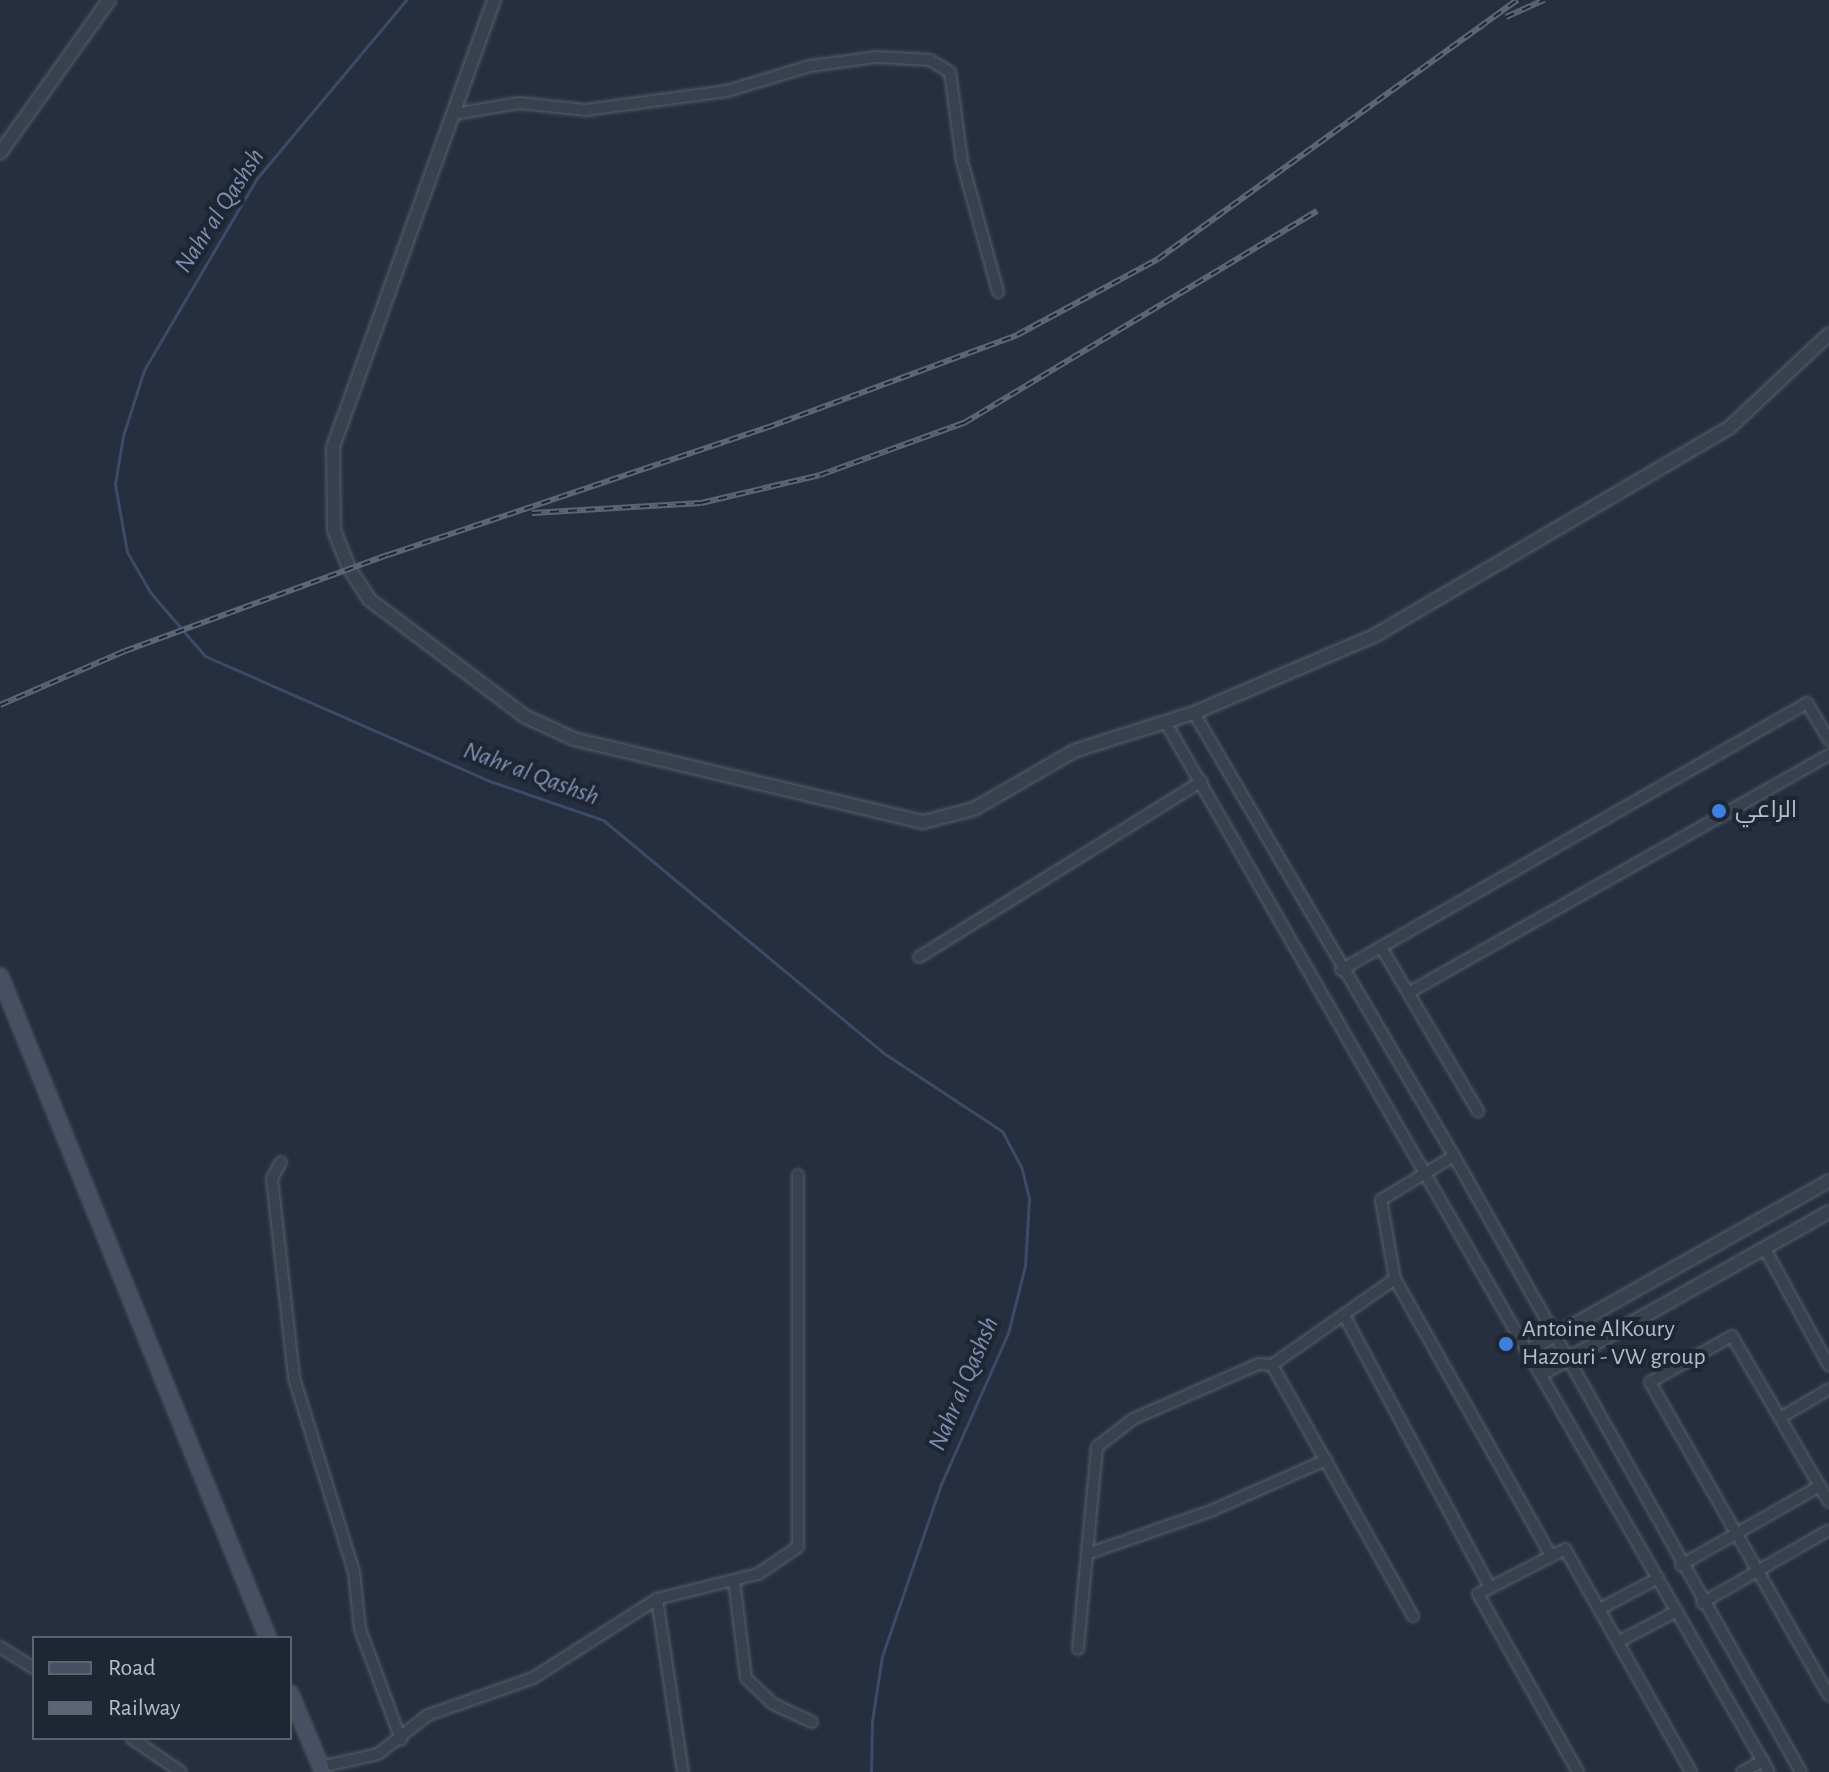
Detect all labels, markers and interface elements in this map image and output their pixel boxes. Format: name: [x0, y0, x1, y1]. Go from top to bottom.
water label: Nahr al Qashsh: [168, 143, 272, 279]
water label: Nahr al Qashsh: [459, 735, 603, 813]
place label: الراعي: [1735, 797, 1797, 825]
marker: الراعي: [1710, 802, 1728, 820]
water label: Nahr al Qashsh: [922, 1312, 1006, 1456]
place label: Antoine AlKoury Hazouri - VW group: [1522, 1316, 1706, 1372]
marker: Antoine AlKoury Hazouri - VW group: [1497, 1335, 1515, 1353]
legend: [32, 1636, 292, 1740]
text: Road: [108, 1656, 156, 1680]
text: Railway: [108, 1696, 180, 1720]

